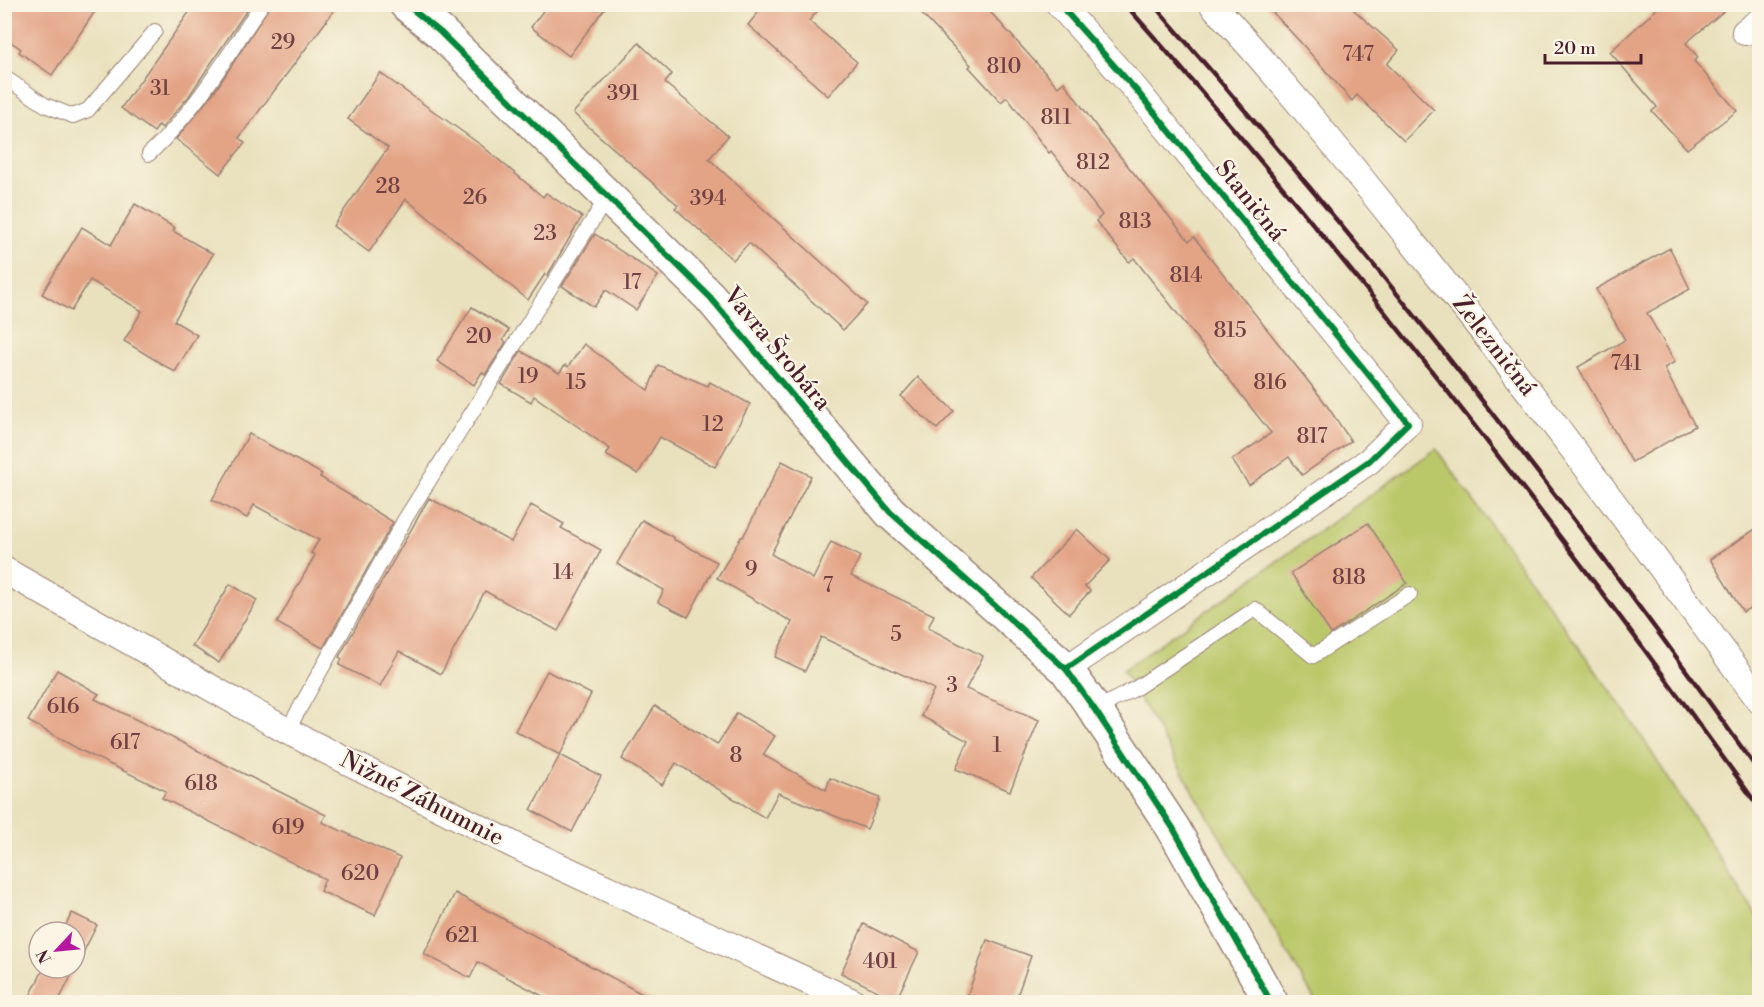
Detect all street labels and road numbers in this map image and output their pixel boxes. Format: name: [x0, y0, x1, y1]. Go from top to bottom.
street label: Staničná: [1208, 154, 1292, 248]
street label: Vavra Šrobára: [716, 279, 839, 418]
street label: Železničná: [1445, 289, 1544, 403]
street label: Nižné Záhumnie: [335, 745, 509, 853]

